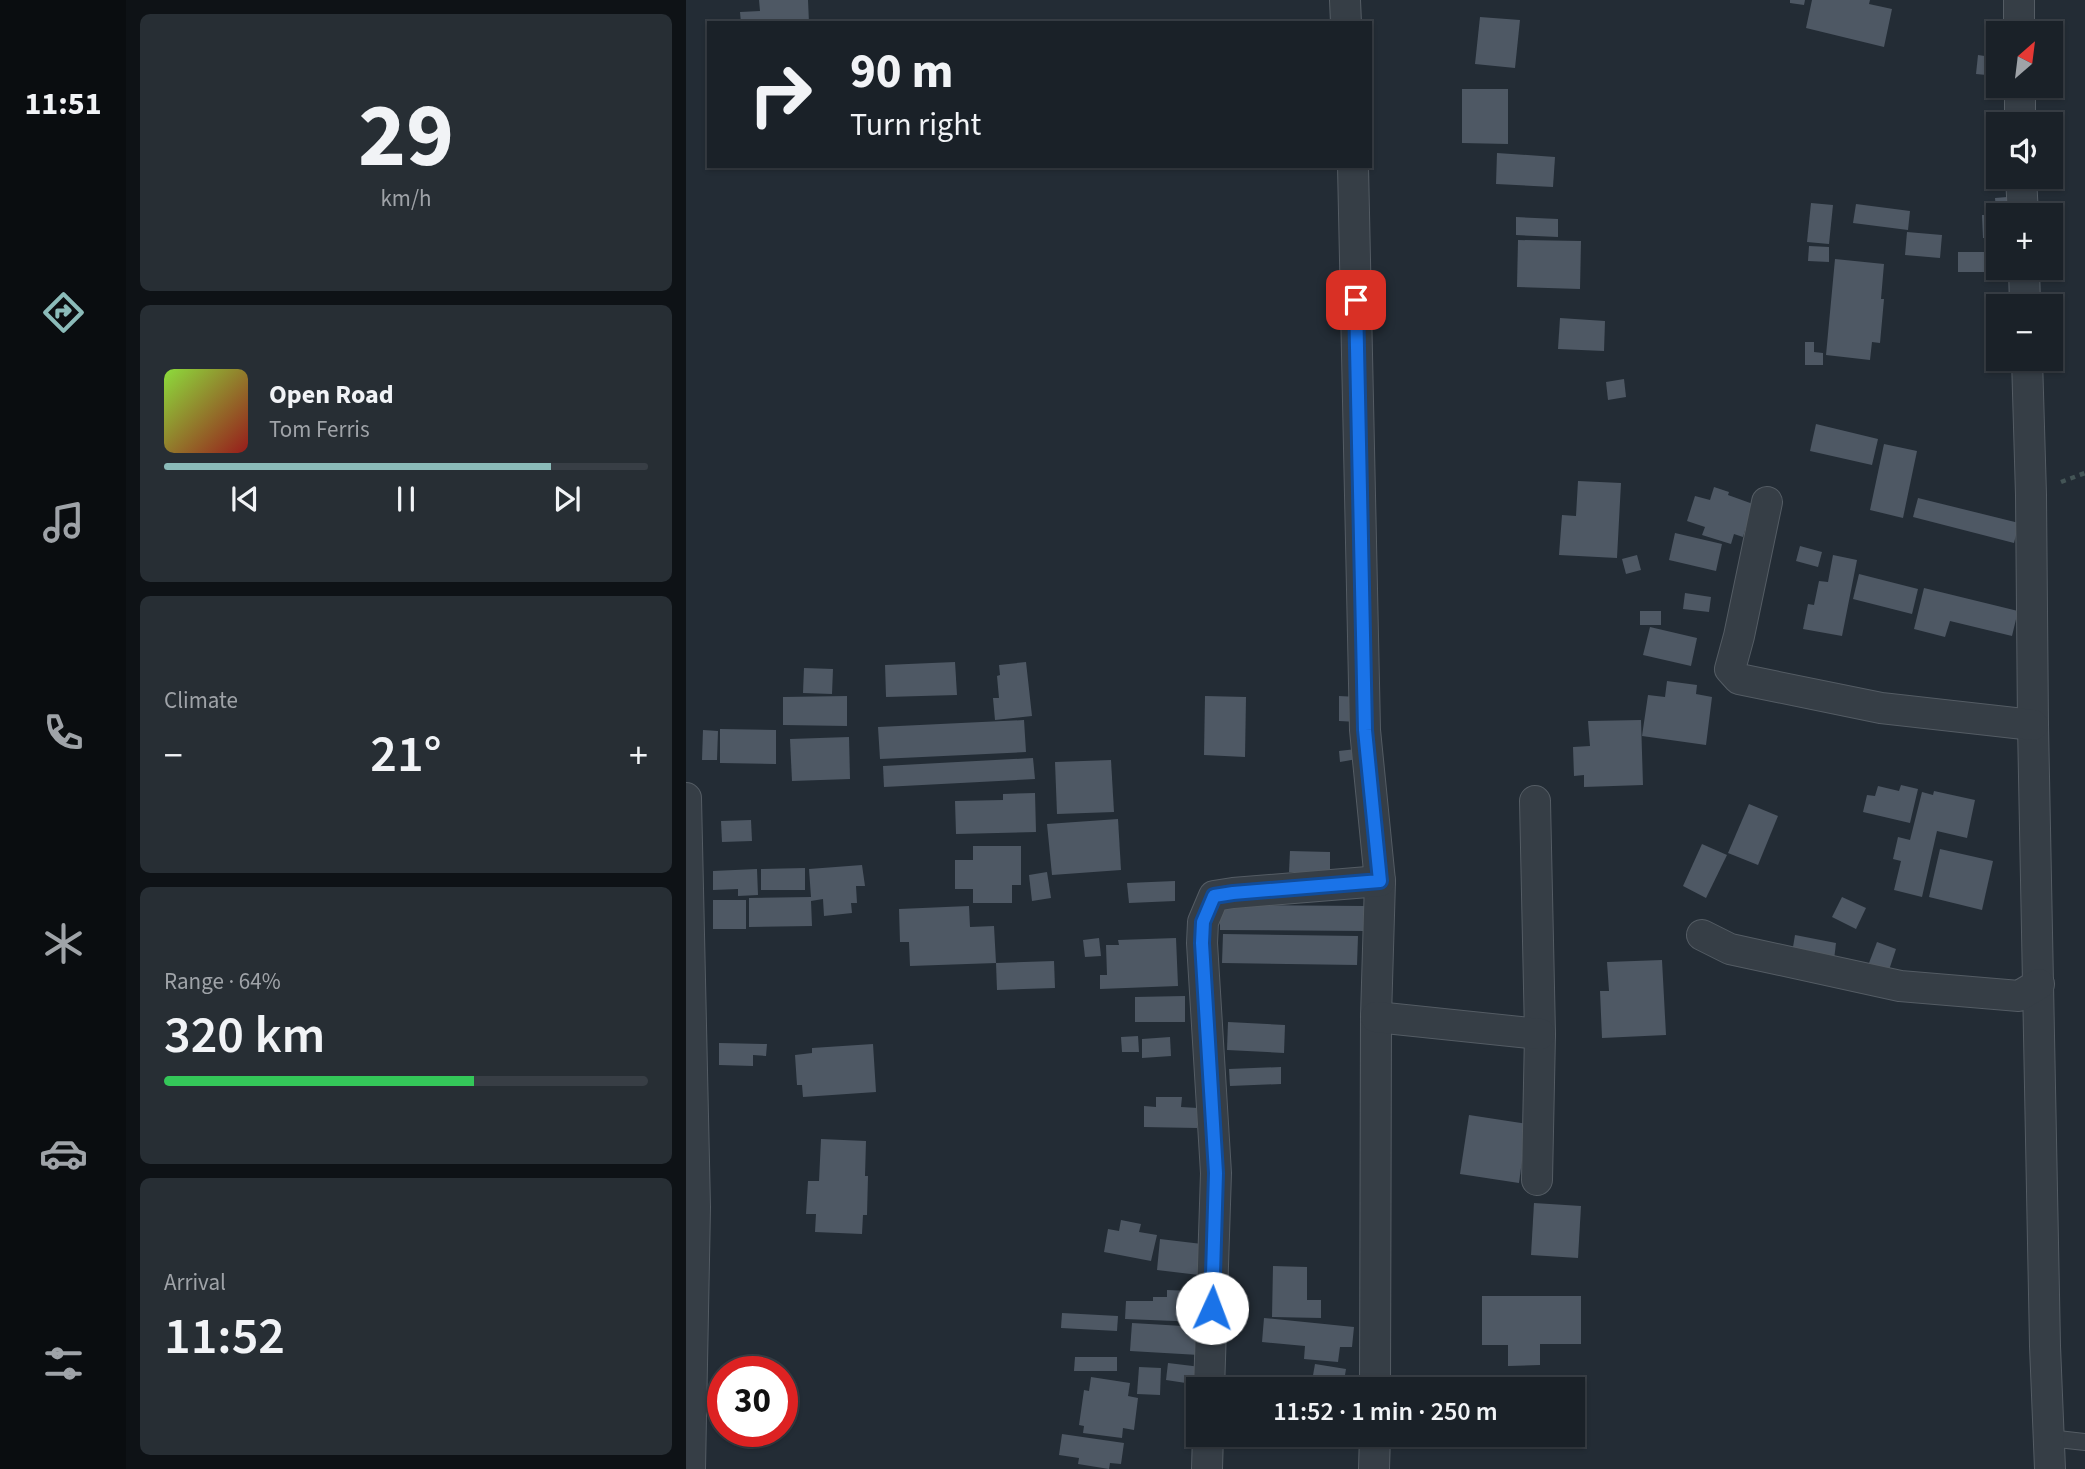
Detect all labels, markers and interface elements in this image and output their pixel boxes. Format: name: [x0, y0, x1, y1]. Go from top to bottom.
north arrow: [1986, 21, 2063, 98]
map controls: [1986, 21, 2063, 371]
text: 90 m: [850, 37, 954, 107]
icon: right: [735, 49, 826, 140]
text: 29: [358, 72, 454, 201]
text: 11:51: [24, 81, 102, 127]
text: Turn right: [850, 102, 981, 148]
button: sound: [1986, 112, 2063, 189]
text: km/h: [380, 182, 432, 215]
button: +: [1986, 203, 2063, 280]
pin: [1326, 270, 1386, 330]
icon: arrive: [1337, 281, 1375, 319]
icon: directions: [39, 288, 88, 337]
button: −: [1986, 294, 2063, 371]
text: Open Road: [269, 376, 394, 413]
text: Tom Ferris: [269, 413, 370, 446]
icon: previous: [226, 480, 264, 518]
icon: pause: [387, 480, 425, 518]
icon: next: [548, 480, 586, 518]
icon: music: [39, 498, 88, 547]
text: Climate: [164, 684, 238, 717]
icon: phone: [39, 708, 88, 757]
text: 21°: [370, 718, 442, 792]
text: −: [164, 729, 183, 783]
text: +: [629, 729, 648, 783]
icon: climate: [39, 919, 88, 968]
text: Range · 64%: [164, 965, 281, 998]
text: 320 km: [164, 999, 325, 1073]
icon: car: [39, 1129, 88, 1178]
text: Arrival: [164, 1266, 226, 1299]
position arrow: [1175, 1271, 1249, 1345]
text: 11:52: [164, 1300, 285, 1374]
icon: filters: [39, 1339, 88, 1388]
speed limit sign: 30: [707, 1356, 798, 1447]
text: 11:52 · 1 min · 250 m: [1273, 1393, 1498, 1430]

